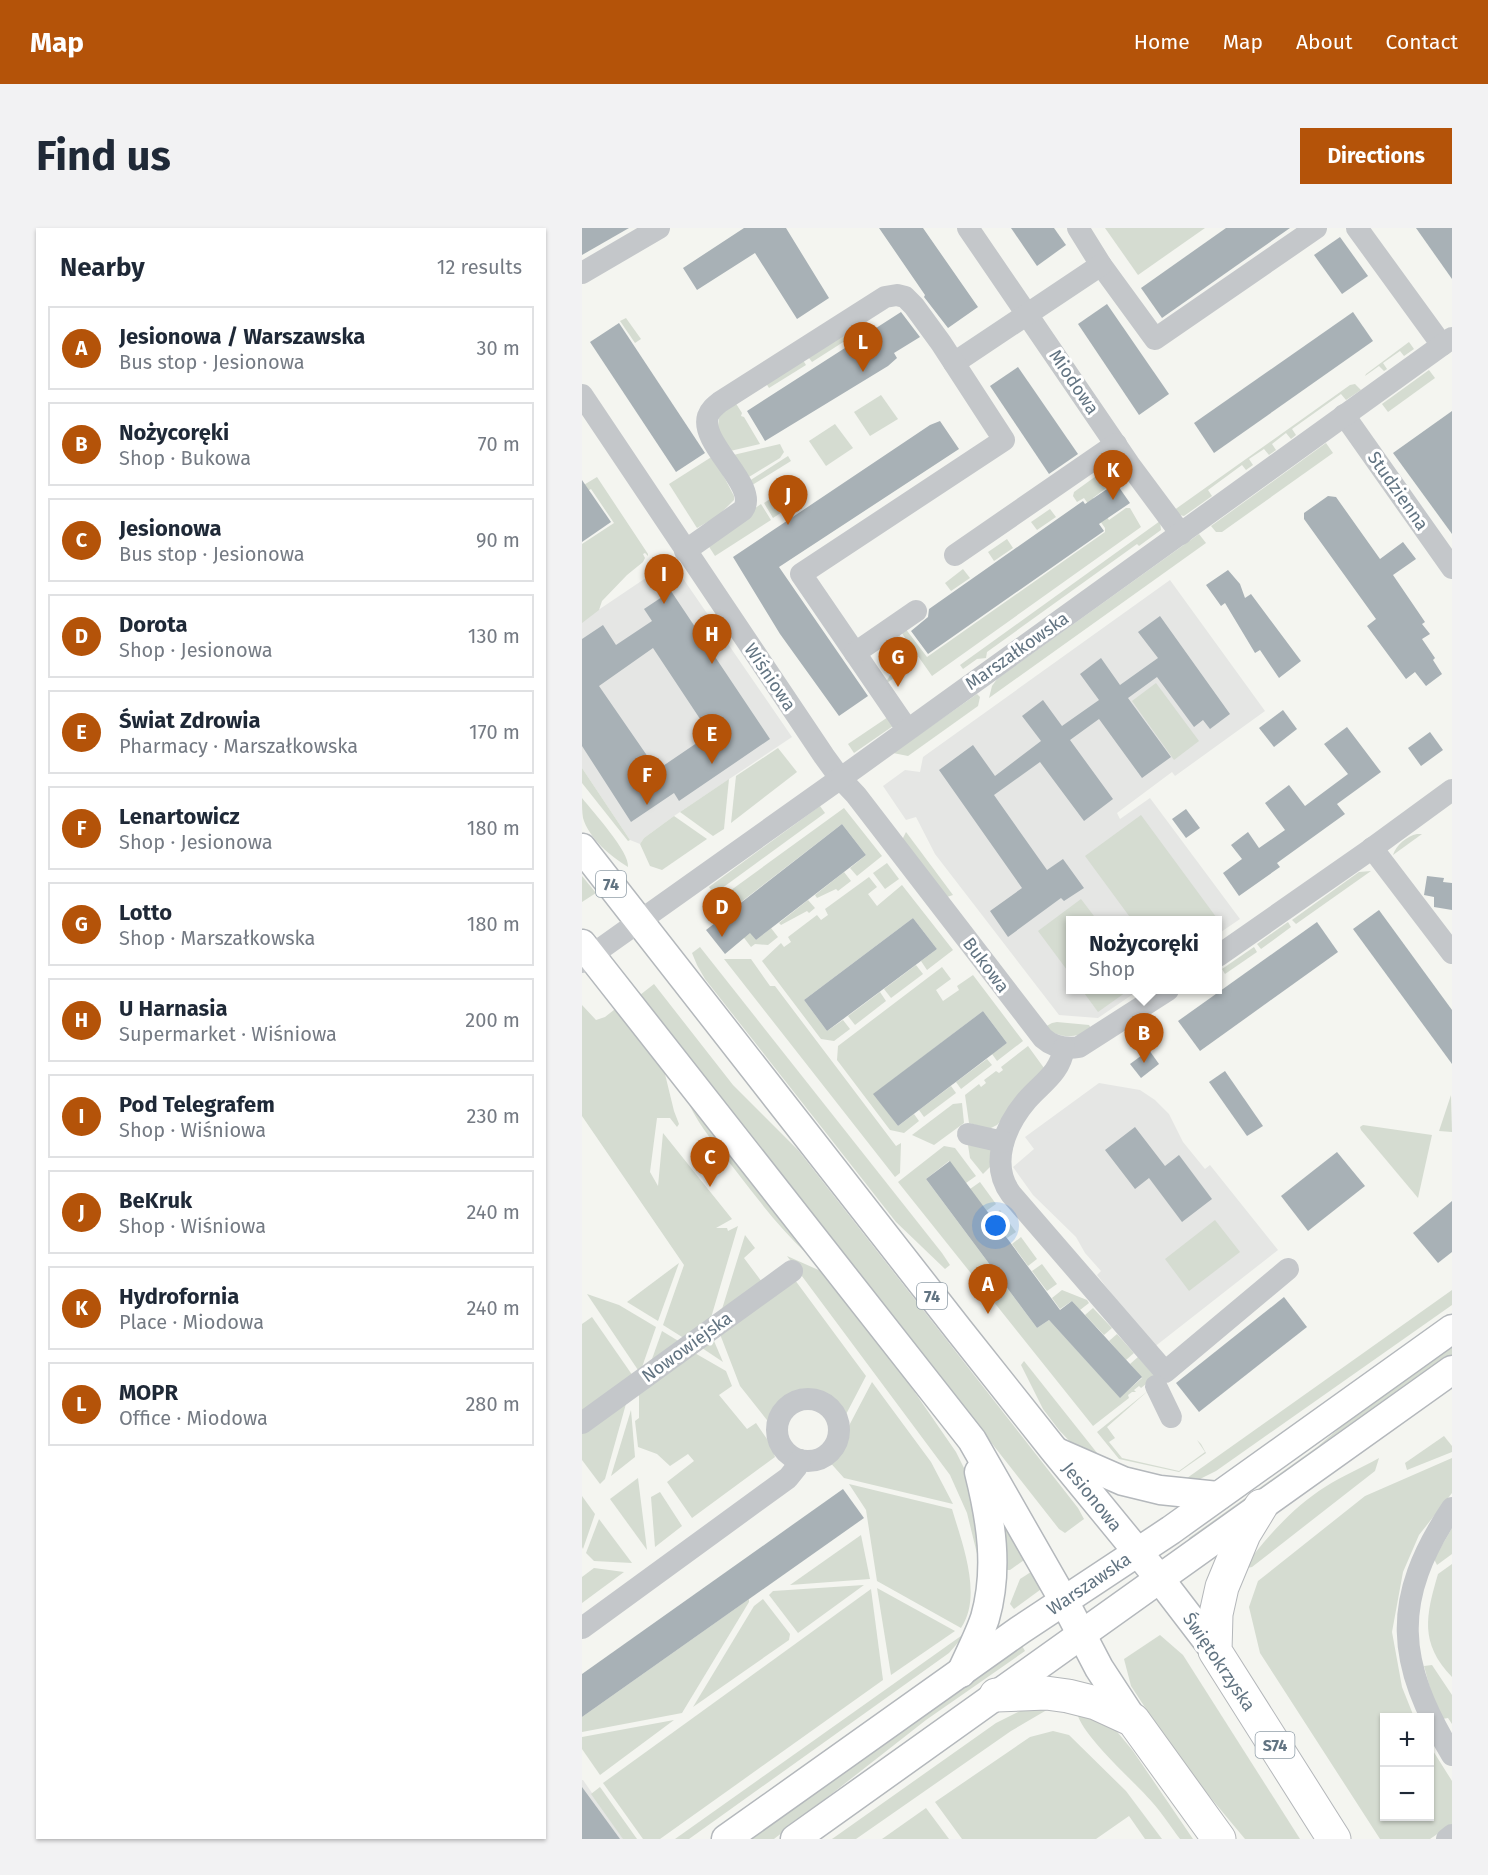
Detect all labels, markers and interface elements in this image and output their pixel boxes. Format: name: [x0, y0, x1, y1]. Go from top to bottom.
text: Map: [30, 26, 84, 59]
text: Home: [1134, 29, 1190, 55]
text: Map: [1223, 29, 1263, 55]
text: About: [1296, 29, 1353, 55]
text: Contact: [1386, 29, 1458, 55]
button: Directions: [1300, 128, 1452, 184]
text: Find us: [36, 131, 171, 181]
text: Nearby: [60, 252, 145, 283]
text: 12 results: [437, 255, 522, 279]
pin: L: [844, 322, 882, 372]
text: Jesionowa / Warszawska: [119, 323, 365, 350]
text: A: [76, 336, 87, 360]
text: 30 m: [476, 336, 520, 360]
street label: Miodowa: [1044, 345, 1104, 419]
text: Bus stop · Jesionowa: [119, 350, 305, 374]
text: Nożycoręki: [119, 419, 229, 446]
text: B: [75, 432, 88, 456]
text: 70 m: [478, 432, 520, 456]
text: Shop · Bukowa: [119, 446, 251, 470]
street label: Studzienna: [1363, 447, 1433, 535]
pin: K: [1094, 450, 1132, 500]
pin: J: [768, 476, 808, 525]
text: Jesionowa: [119, 515, 222, 542]
text: C: [76, 528, 87, 552]
text: 90 m: [476, 528, 520, 552]
text: Bus stop · Jesionowa: [119, 542, 305, 566]
pin: I: [644, 554, 683, 604]
street label: Marszałkowska: [961, 607, 1073, 695]
text: Dorota: [119, 611, 187, 638]
pin: H: [692, 614, 732, 664]
text: D: [75, 624, 88, 648]
text: 130 m: [468, 624, 520, 648]
text: Shop · Jesionowa: [119, 638, 273, 662]
pin: G: [878, 638, 918, 687]
street label: Wiśniowa: [739, 639, 801, 715]
text: Świat Zdrowia: [119, 707, 260, 734]
pin: E: [692, 714, 732, 764]
text: E: [76, 720, 87, 744]
text: 170 m: [469, 720, 520, 744]
text: Pharmacy · Marszałkowska: [119, 734, 358, 758]
pin: F: [628, 756, 666, 805]
text: Lenartowicz: [119, 803, 240, 830]
text: F: [77, 816, 86, 840]
text: 180 m: [467, 816, 520, 840]
text: Shop · Jesionowa: [119, 830, 273, 854]
road number: 74: [596, 871, 626, 897]
pin: D: [702, 888, 742, 937]
text: Lotto: [119, 899, 172, 926]
text: G: [75, 912, 88, 936]
text: 180 m: [467, 912, 520, 936]
popup: [1066, 916, 1222, 994]
text: Shop · Marszałkowska: [119, 926, 315, 950]
text: Nożycoręki: [1089, 930, 1199, 957]
street label: Bukowa: [958, 933, 1014, 997]
text: Shop: [1089, 957, 1135, 981]
text: U Harnasia: [119, 995, 227, 1022]
text: H: [75, 1008, 88, 1032]
text: 200 m: [465, 1008, 520, 1032]
pin: B: [1124, 1014, 1164, 1063]
text: Supermarket · Wiśniowa: [119, 1022, 337, 1046]
text: Pod Telegrafem: [119, 1091, 275, 1118]
text: I: [79, 1104, 84, 1128]
text: 230 m: [467, 1104, 520, 1128]
text: Shop · Wiśniowa: [119, 1118, 266, 1142]
pin: C: [690, 1138, 730, 1187]
text: BeKruk: [119, 1187, 192, 1214]
text: J: [78, 1200, 85, 1224]
text: 240 m: [466, 1200, 520, 1224]
your location: [981, 1211, 1010, 1240]
text: Shop · Wiśniowa: [119, 1214, 266, 1238]
pin: A: [968, 1264, 1008, 1314]
text: Hydrofornia: [119, 1283, 239, 1310]
road number: 74: [917, 1283, 947, 1309]
text: K: [75, 1296, 88, 1320]
text: 240 m: [466, 1296, 520, 1320]
street label: Nowowiejska: [638, 1307, 736, 1387]
text: Place · Miodowa: [119, 1310, 264, 1334]
text: MOPR: [119, 1379, 178, 1406]
text: L: [76, 1392, 87, 1416]
text: 280 m: [465, 1392, 520, 1416]
text: Office · Miodowa: [119, 1406, 268, 1430]
street label: Jesionowa: [1057, 1458, 1127, 1536]
street label: Warszawska: [1043, 1548, 1135, 1620]
street label: Świętokrzyska: [1178, 1609, 1260, 1715]
map controls: [1380, 1713, 1434, 1821]
button: +: [1380, 1713, 1434, 1767]
road number: S74: [1256, 1732, 1294, 1758]
button: −: [1380, 1767, 1434, 1821]

